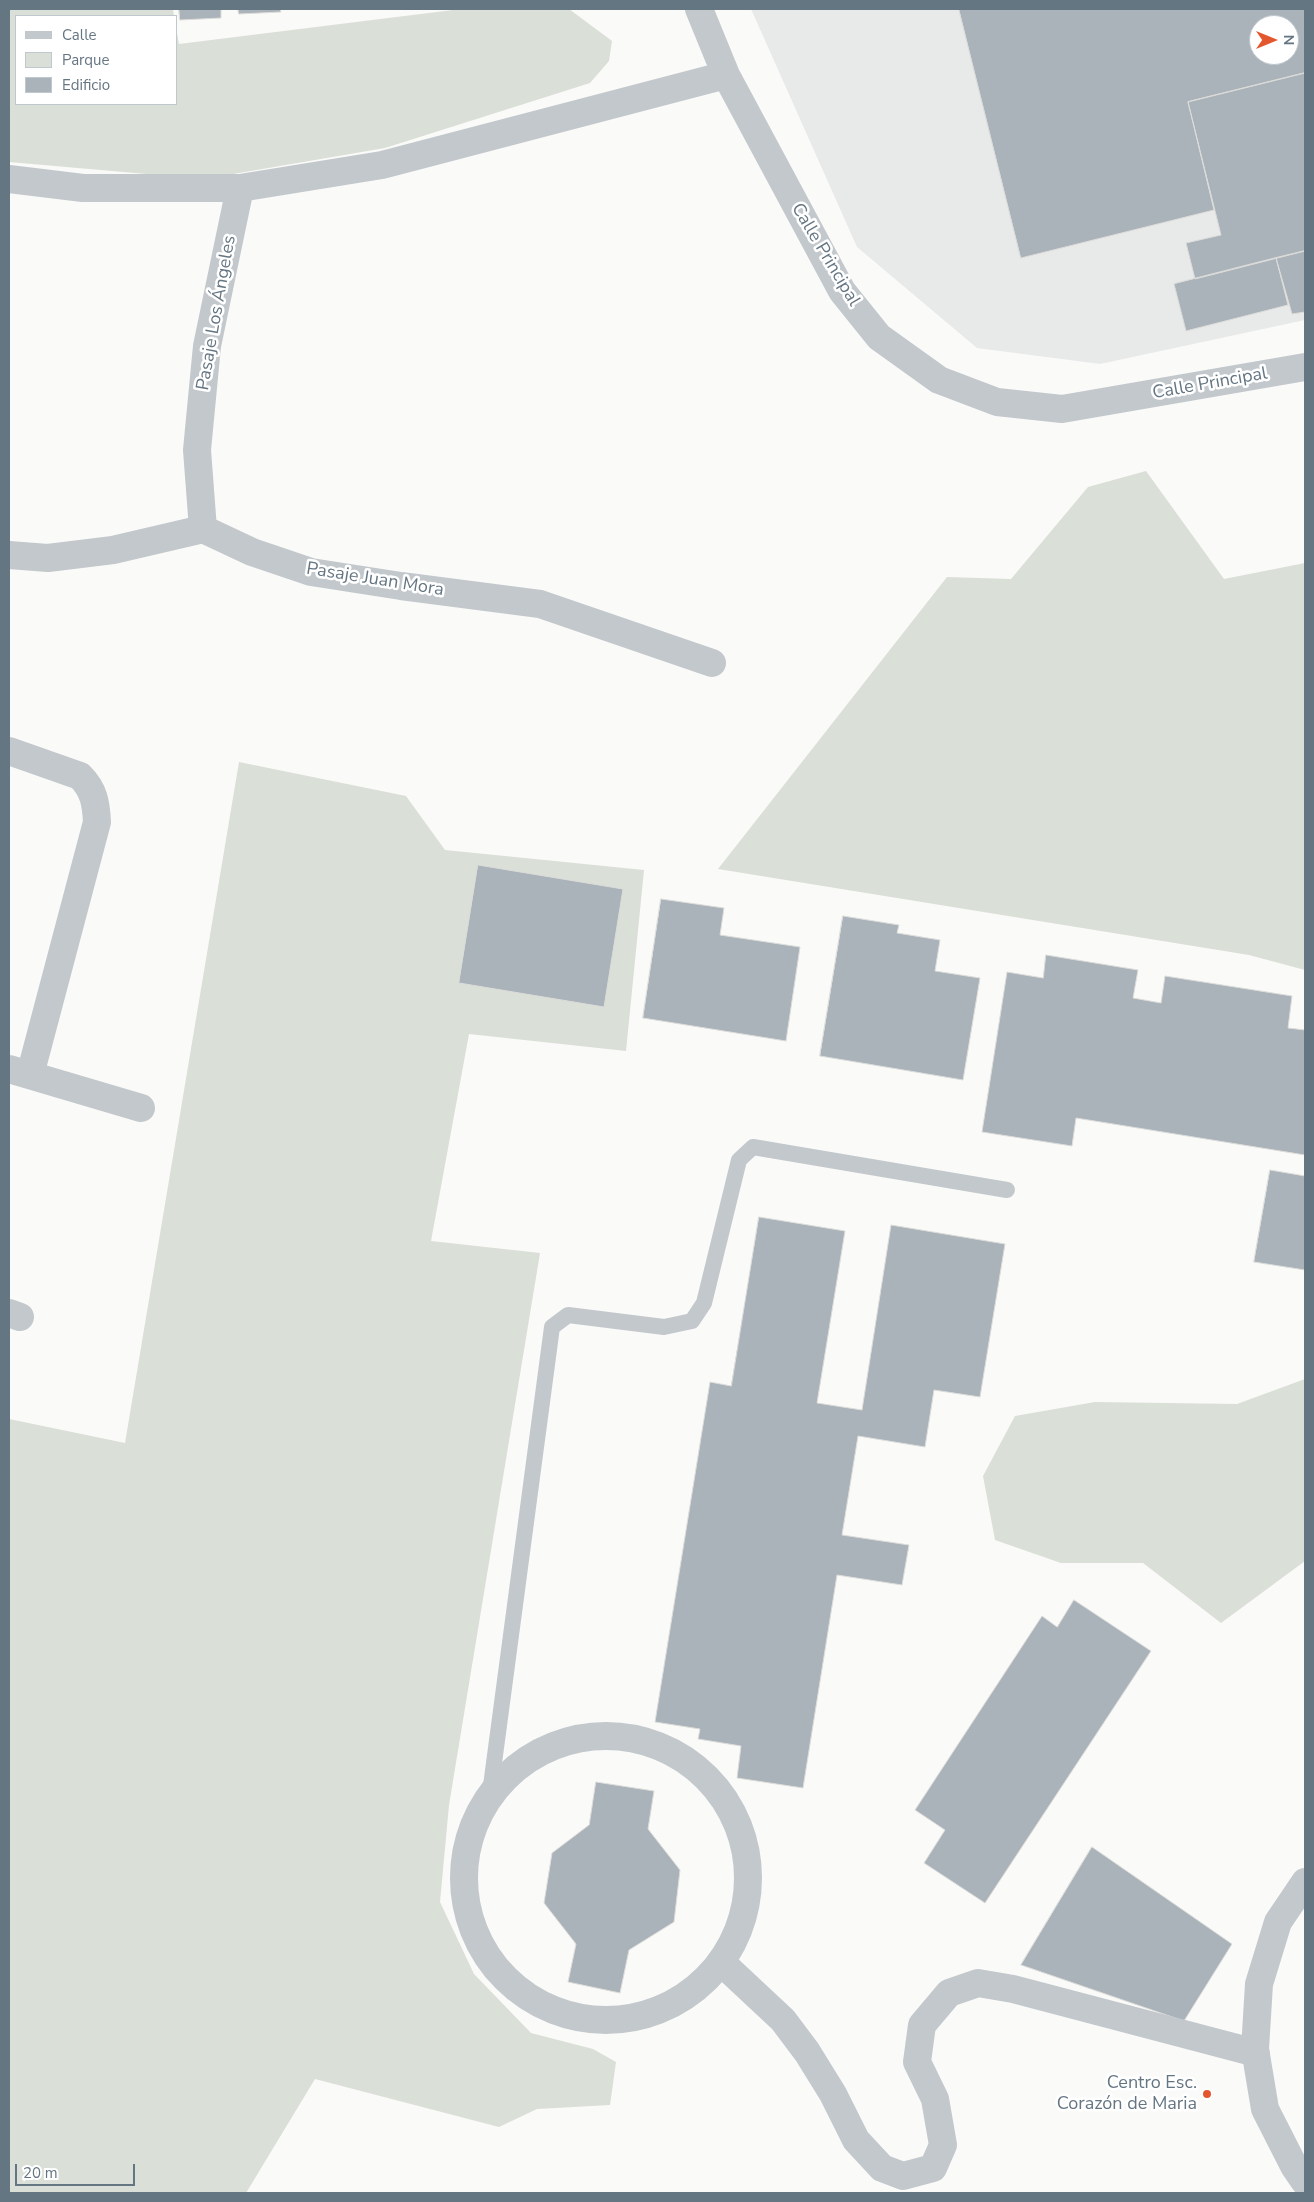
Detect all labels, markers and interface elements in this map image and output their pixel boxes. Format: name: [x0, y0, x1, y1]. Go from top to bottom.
legend: [15, 15, 178, 105]
north arrow: [1249, 15, 1299, 65]
text: Calle: [62, 25, 97, 45]
text: N: [1279, 35, 1298, 45]
text: Parque: [62, 50, 110, 70]
text: Edificio: [62, 75, 110, 95]
street label: Calle Principal: [786, 200, 864, 310]
street label: Pasaje Los Ángeles: [193, 234, 241, 392]
street label: Calle Principal: [1151, 363, 1269, 405]
street label: Pasaje Juan Mora: [305, 558, 445, 602]
place label: Centro Esc. Corazón de Maria: [1057, 2073, 1197, 2116]
marker: Centro Esc. Corazón de Maria: [1201, 2088, 1213, 2100]
scale bar: [18, 2154, 138, 2186]
text: 20 m: [23, 2163, 58, 2183]

